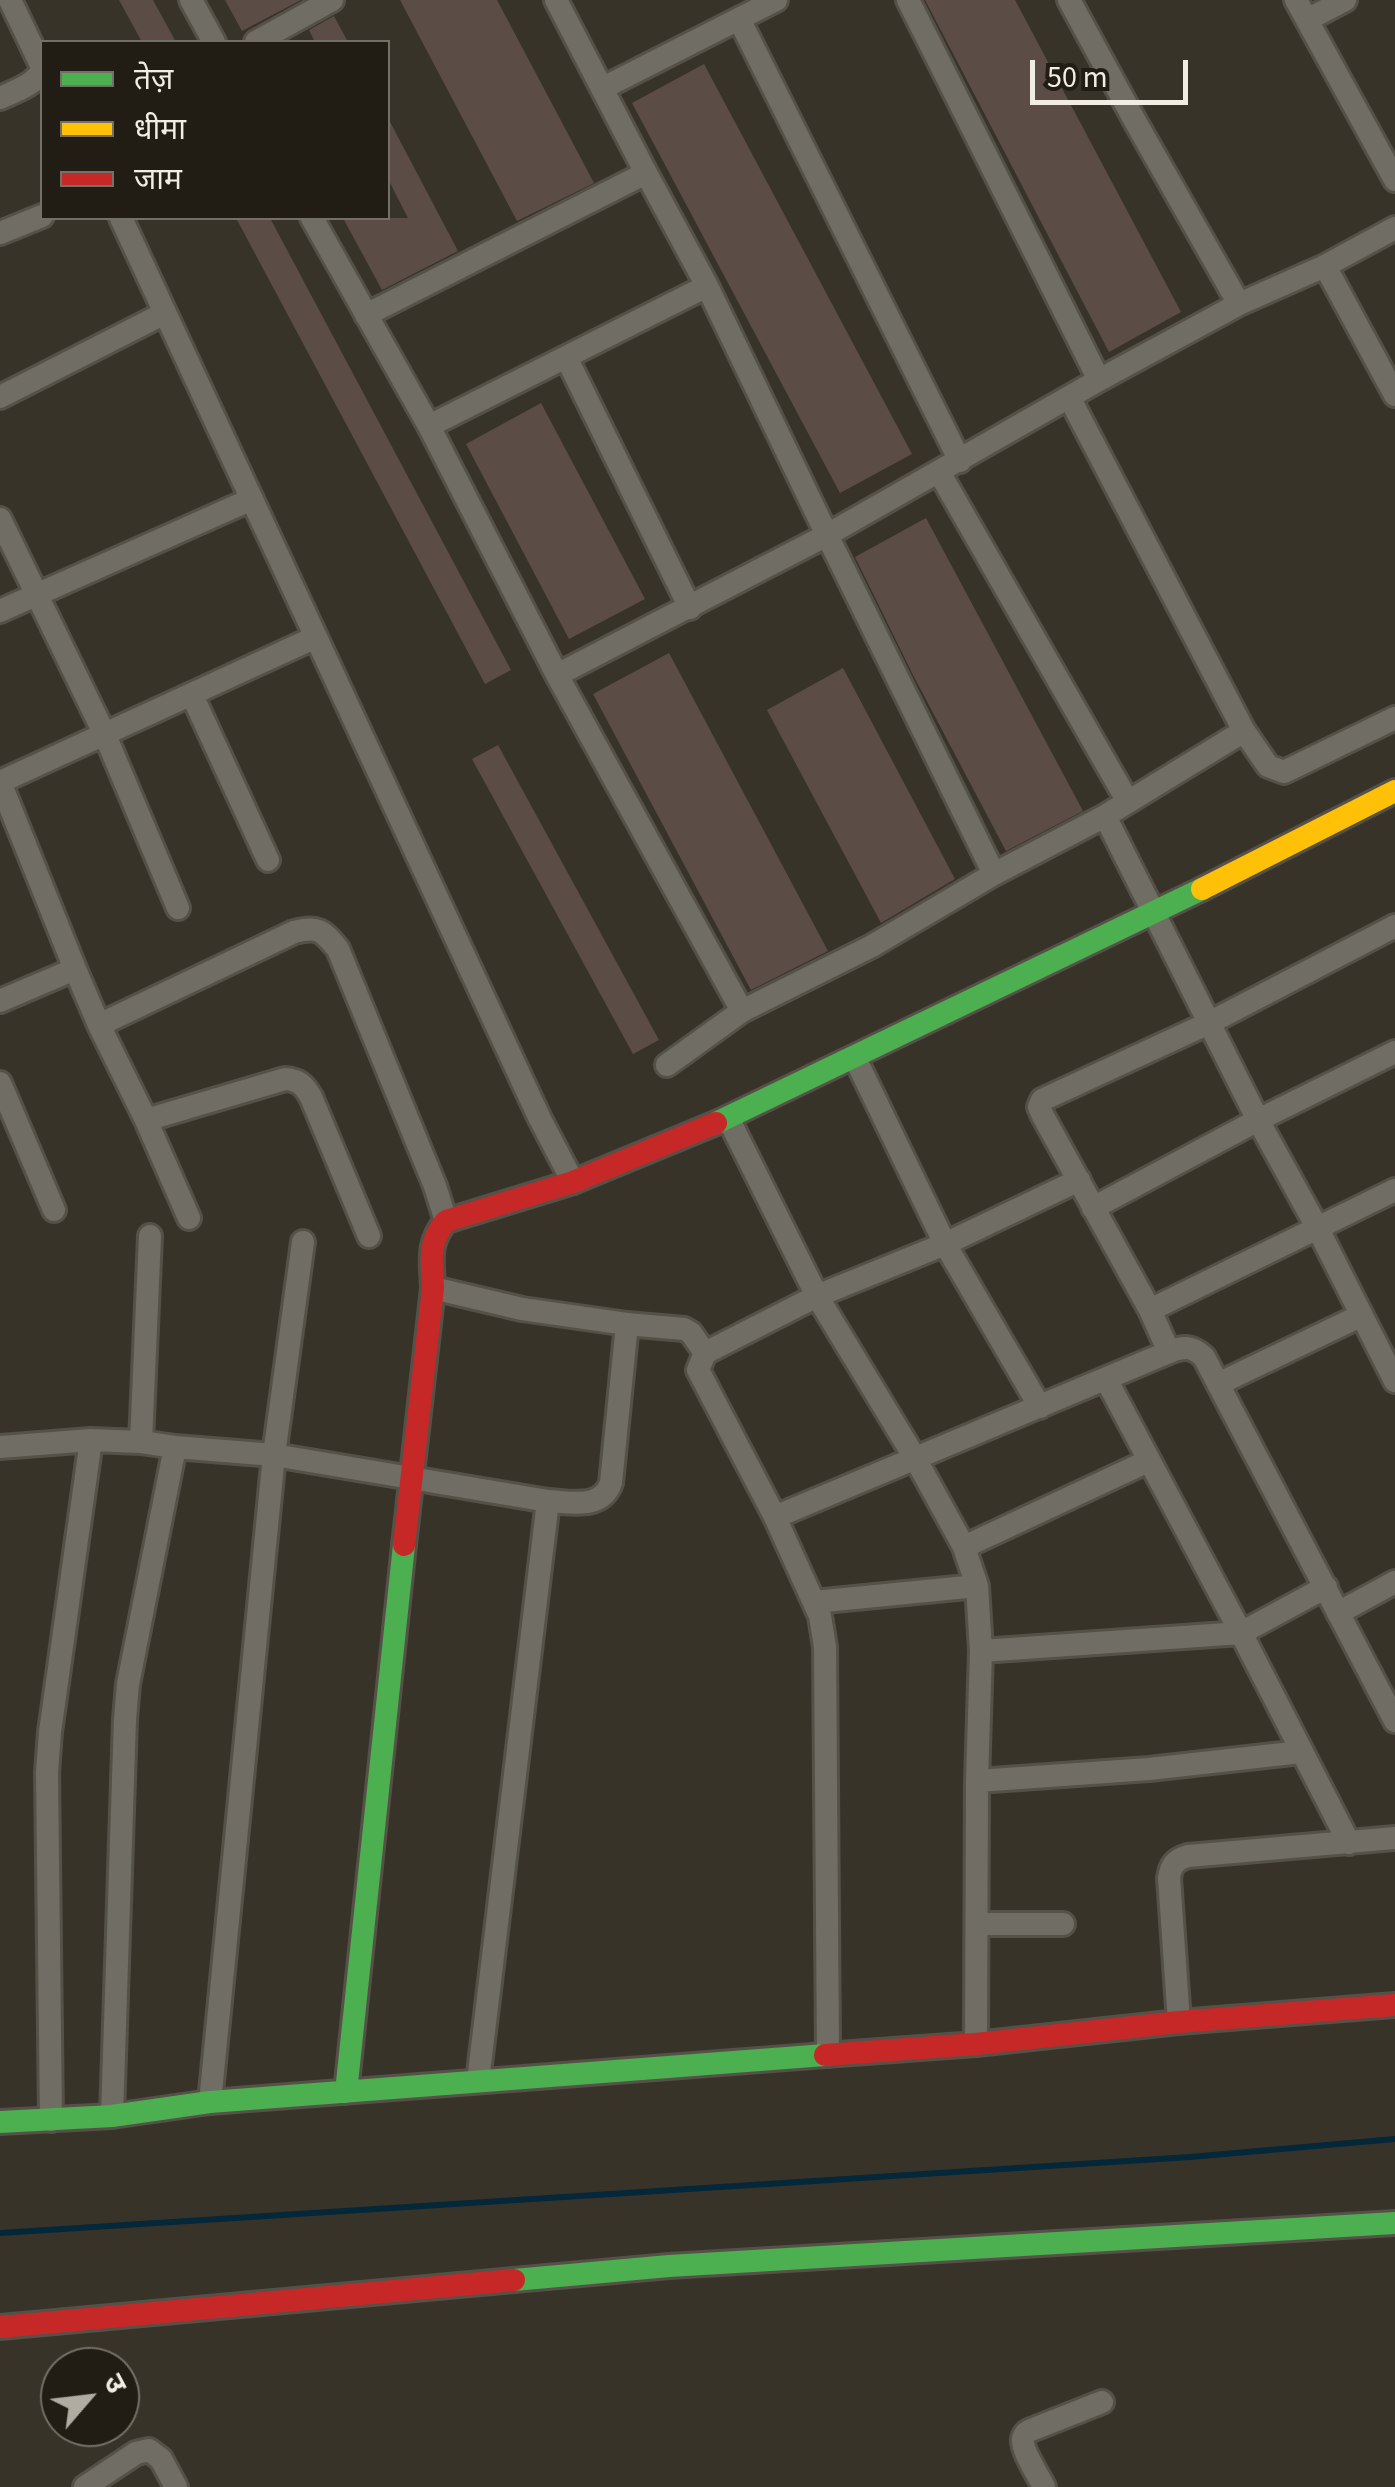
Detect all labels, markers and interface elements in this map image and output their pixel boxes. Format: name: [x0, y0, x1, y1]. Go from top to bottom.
legend: [40, 40, 390, 220]
scale bar: [1035, 40, 1192, 102]
text: 50 m: [1047, 56, 1108, 99]
text: तेज़: [134, 58, 173, 101]
text: धीमा: [134, 108, 186, 151]
text: जाम: [134, 158, 182, 201]
north arrow: [40, 2347, 140, 2447]
text: उ: [93, 2367, 136, 2400]

